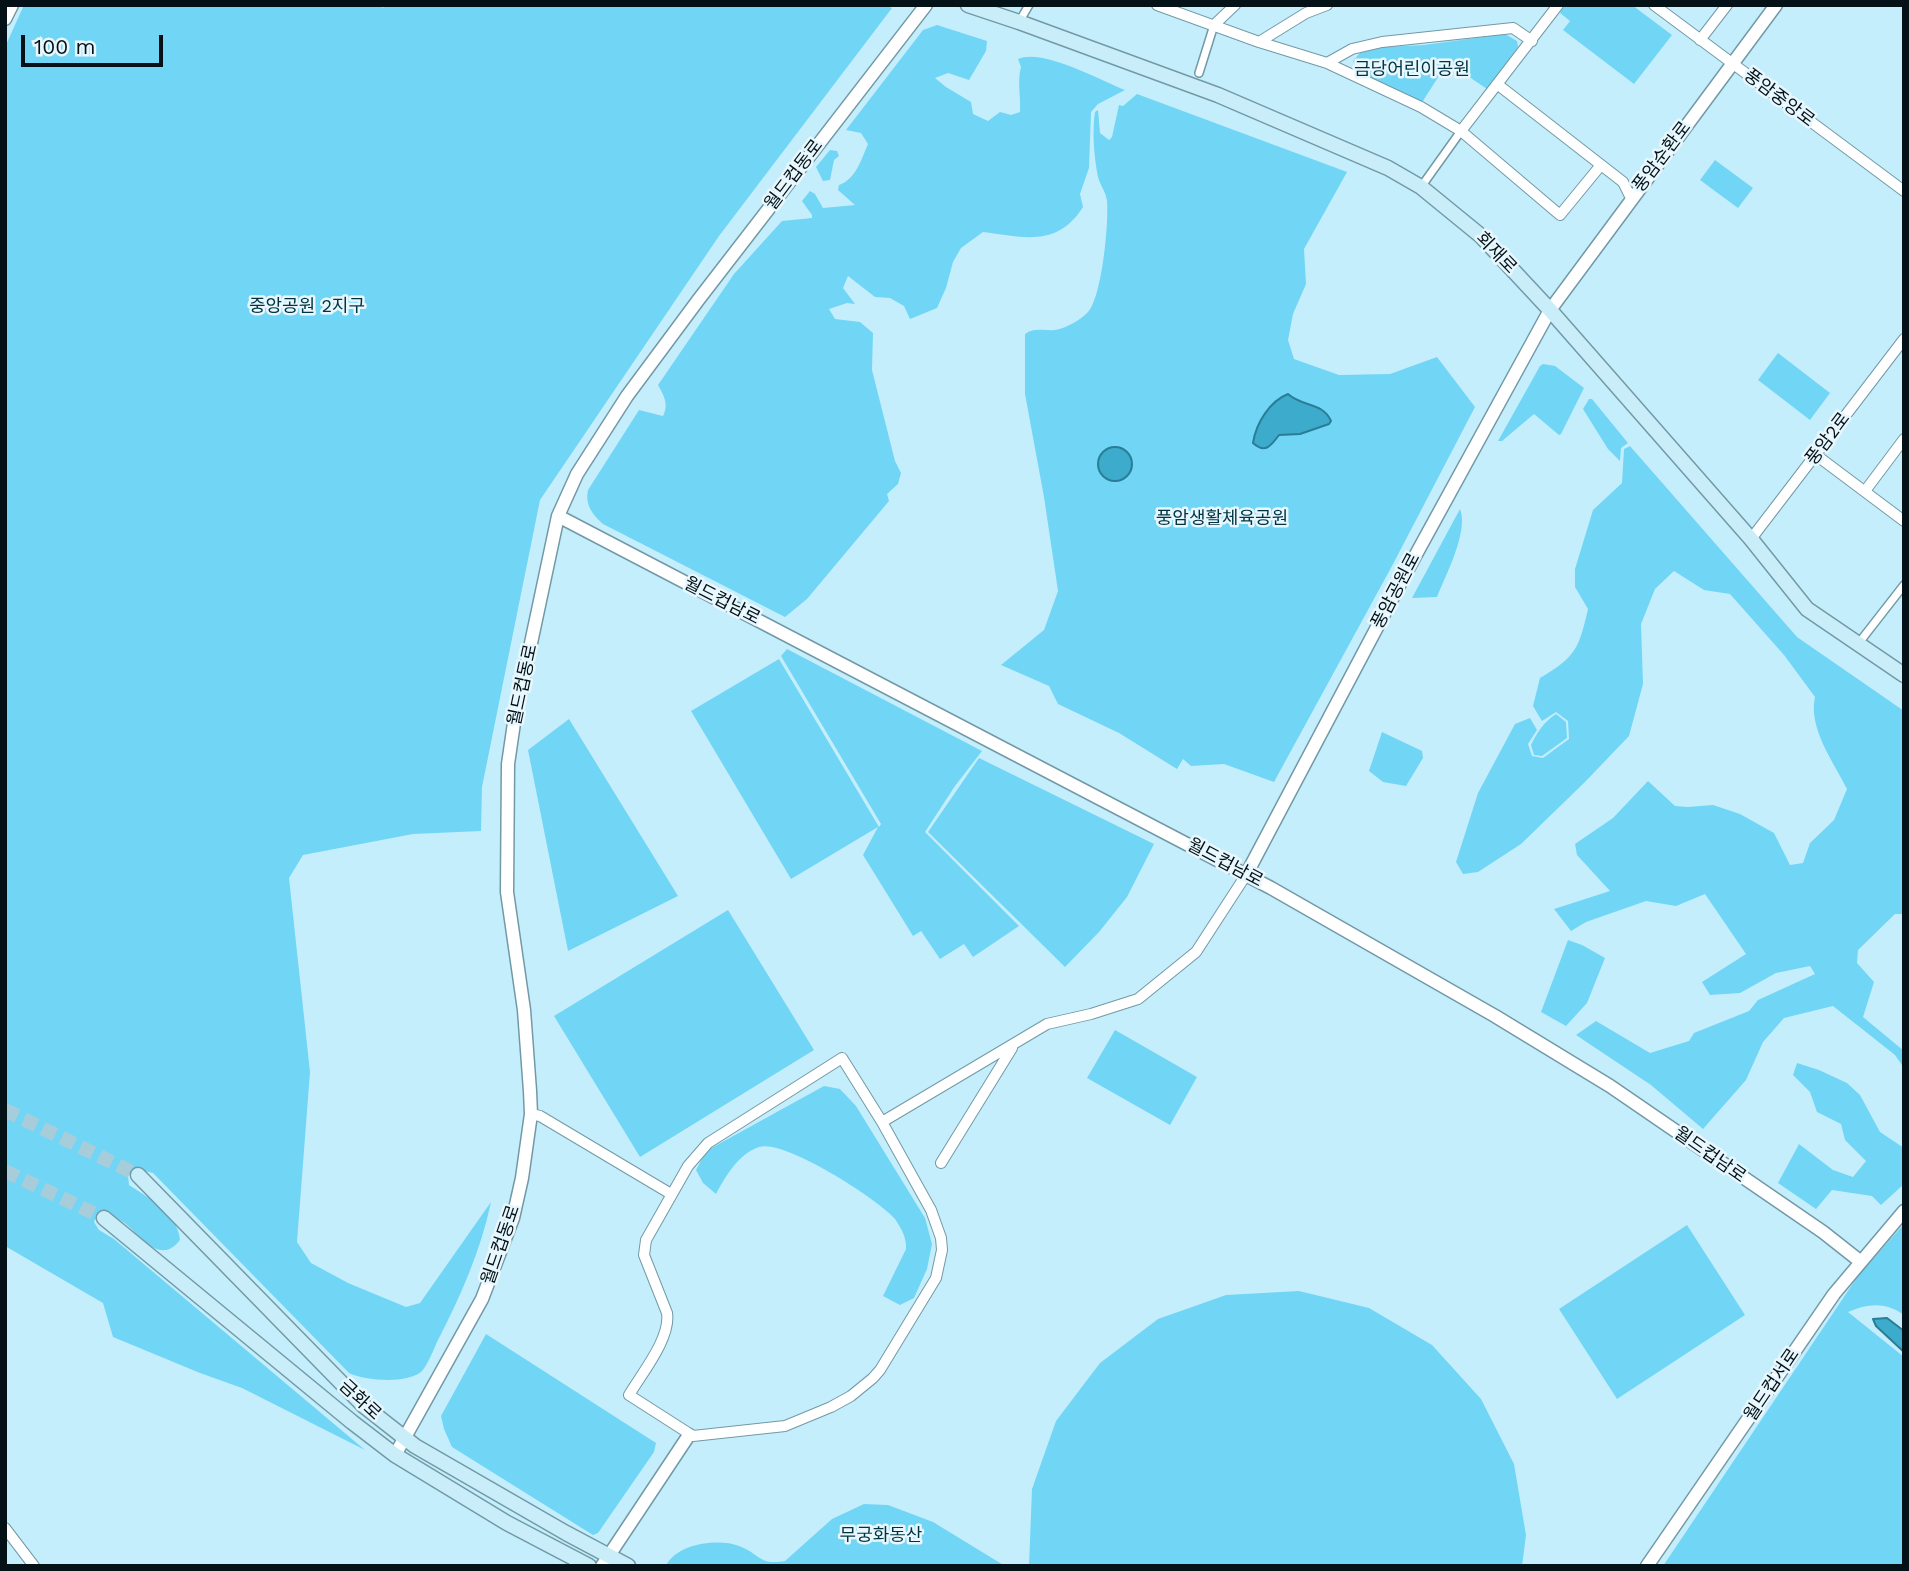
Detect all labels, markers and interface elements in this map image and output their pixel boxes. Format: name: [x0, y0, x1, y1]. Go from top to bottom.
scale bar: [24, 21, 166, 65]
text: 100 m: [34, 34, 96, 59]
park label: 금당어린이공원: [1354, 59, 1470, 81]
street label: 풍암중앙로: [1739, 64, 1819, 132]
street label: 풍암순환로: [1628, 117, 1696, 197]
street label: 월드컵동로: [760, 135, 828, 215]
street label: 회재로: [1471, 228, 1521, 278]
park label: 중앙공원 2지구: [249, 296, 365, 318]
street label: 풍암2로: [1801, 408, 1855, 470]
park label: 풍암생활체육공원: [1156, 508, 1288, 530]
street label: 풍암공원로: [1367, 549, 1425, 633]
street label: 월드컵남로: [680, 573, 764, 629]
street label: 월드컵동로: [504, 642, 542, 728]
street label: 월드컵남로: [1183, 834, 1267, 892]
street label: 월드컵남로: [1670, 1122, 1750, 1188]
street label: 월드컵동로: [477, 1202, 525, 1288]
street label: 월드컵서로: [1740, 1345, 1804, 1425]
street label: 금화로: [334, 1375, 386, 1425]
park label: 무궁화동산: [840, 1525, 922, 1547]

